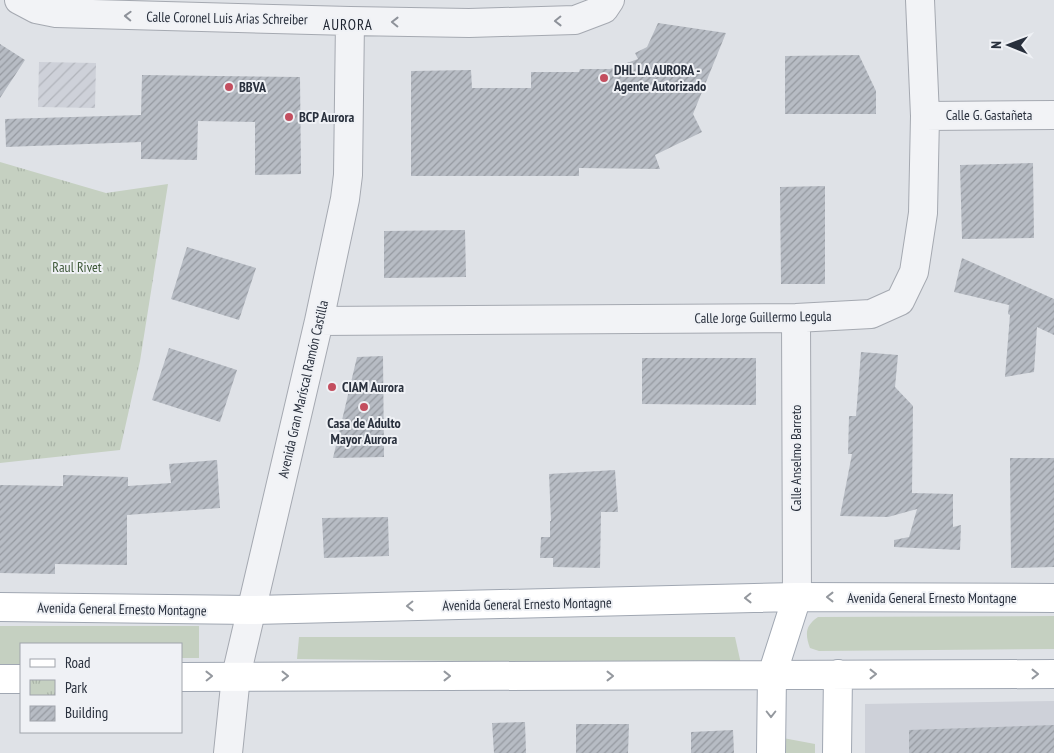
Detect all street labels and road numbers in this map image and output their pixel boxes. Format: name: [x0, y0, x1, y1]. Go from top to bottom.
street label: Calle Coronel Luis Arias Schreiber: [146, 8, 308, 28]
street label: Calle G. Gastañeta: [946, 106, 1032, 124]
street label: Avenida Gran Maríscal Ramón Castilla: [274, 298, 332, 480]
street label: Calle Jorge Guillermo Legula: [694, 307, 832, 327]
street label: Calle Anselmo Barreto: [787, 405, 805, 511]
street label: Avenida General Ernesto Montagne: [847, 589, 1017, 607]
street label: Avenida General Ernesto Montagne: [442, 594, 612, 614]
street label: Avenida General Ernesto Montagne: [37, 599, 207, 619]

